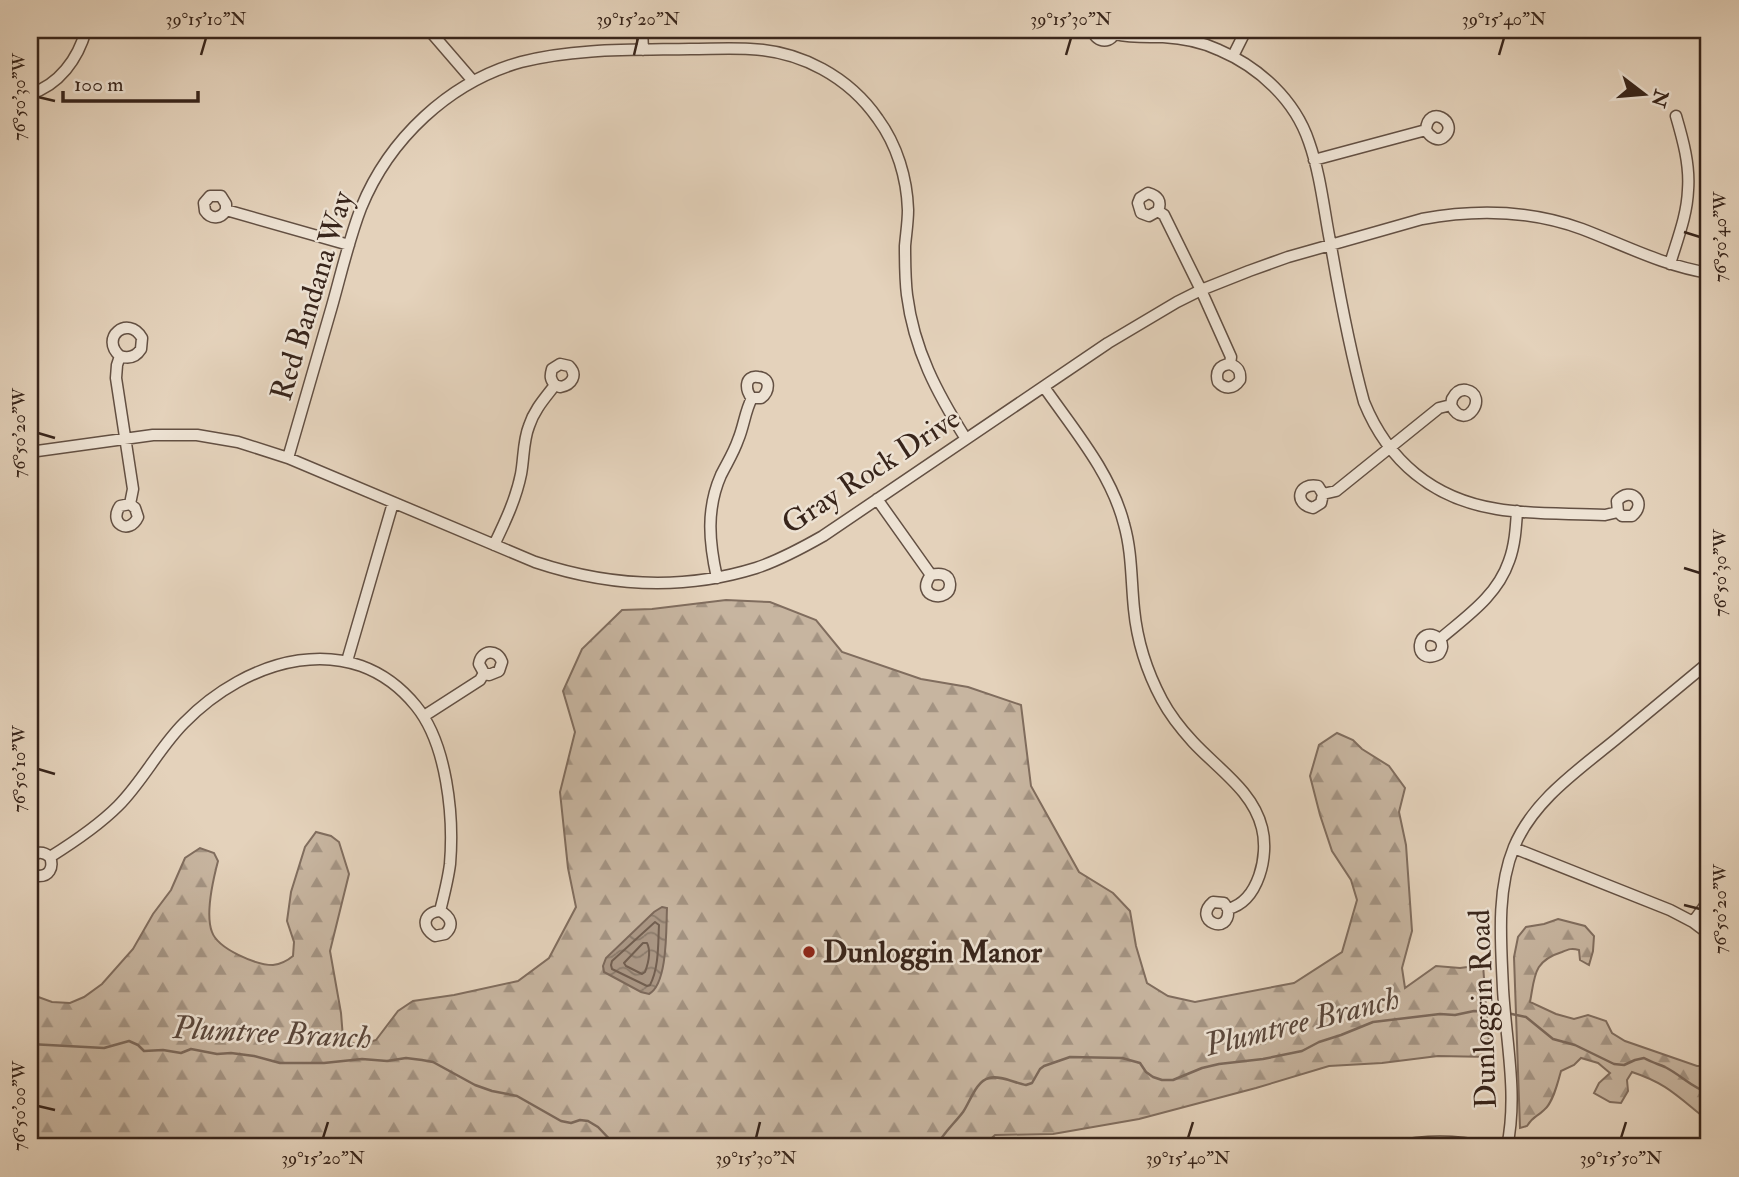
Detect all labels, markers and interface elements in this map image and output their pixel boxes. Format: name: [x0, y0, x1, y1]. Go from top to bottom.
text: 39°15'10"N: [166, 8, 246, 31]
text: 39°15'20"N: [596, 8, 680, 31]
text: 39°15'30"N: [1030, 8, 1112, 31]
text: 39°15'40"N: [1462, 8, 1546, 31]
text: 76°50'30"W: [8, 53, 31, 141]
scale bar: [63, 60, 198, 104]
north arrow: [1610, 60, 1680, 130]
text: 100 m: [74, 71, 124, 98]
text: N: [1645, 86, 1674, 111]
street label: Red Bandana Way: [263, 186, 362, 405]
text: 76°50'40"W: [1709, 191, 1732, 282]
text: 76°50'20"W: [8, 387, 31, 478]
street label: Gray Rock Drive: [775, 400, 967, 542]
text: 76°50'30"W: [1709, 529, 1732, 617]
text: 76°50'10"W: [8, 725, 31, 813]
text: 76°50'20"W: [1709, 863, 1732, 954]
street label: Dunloggin Road: [1461, 908, 1505, 1109]
place label: Dunloggin Manor: [823, 934, 1043, 971]
marker: Dunloggin Manor: [801, 944, 817, 960]
water label: Plumtree Branch: [1199, 978, 1404, 1066]
water label: Plumtree Branch: [170, 1008, 373, 1058]
text: 76°50'00"W: [8, 1060, 31, 1151]
text: 39°15'20"N: [281, 1147, 365, 1170]
text: 39°15'30"N: [715, 1147, 797, 1170]
text: 39°15'40"N: [1146, 1147, 1230, 1170]
text: 39°15'50"N: [1580, 1147, 1662, 1170]

